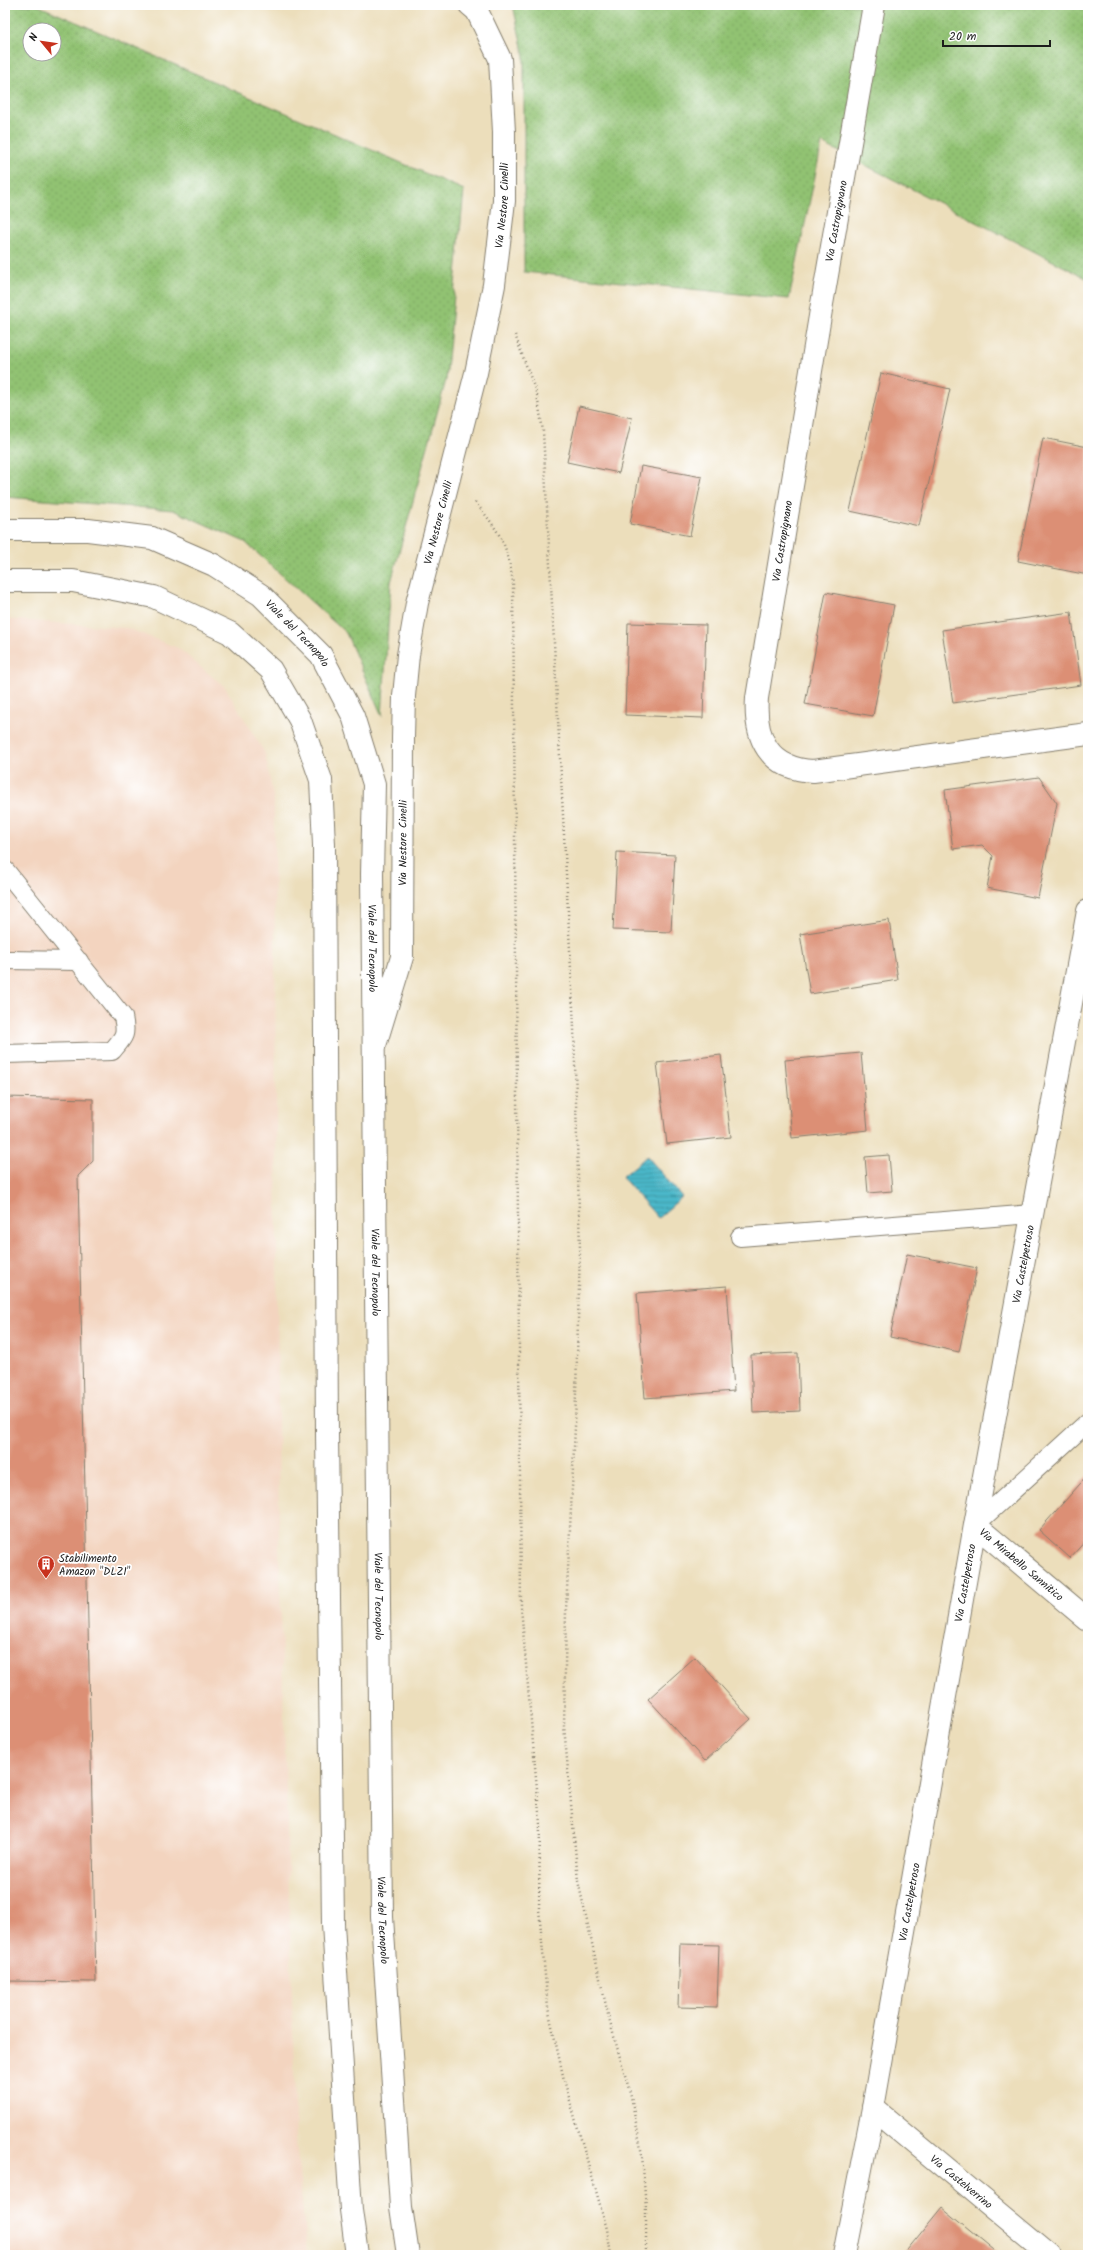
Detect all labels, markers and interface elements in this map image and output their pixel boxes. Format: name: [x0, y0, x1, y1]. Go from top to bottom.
north arrow: [22, 22, 62, 62]
scale bar: [943, 22, 1050, 48]
text: 20 m: [949, 27, 977, 46]
text: N: [25, 30, 44, 45]
street label: Via Nestore Cinelli: [490, 163, 514, 249]
street label: Via Castropignano: [821, 179, 853, 263]
street label: Via Nestore Cinelli: [419, 479, 458, 566]
street label: Via Castropignano: [768, 499, 798, 583]
street label: Viale del Tecnopolo: [260, 596, 334, 670]
street label: Via Nestore Cinelli: [394, 800, 413, 886]
street label: Viale del Tecnopolo: [362, 904, 381, 992]
street label: Via Castelpetroso: [1008, 1224, 1040, 1305]
street label: Viale del Tecnopolo: [365, 1228, 384, 1316]
street label: Via Mirabello Sannitico: [975, 1524, 1067, 1606]
street label: Via Castelpetroso: [950, 1542, 982, 1624]
place label: Stabilimento Amazon "DLZ1": [59, 1550, 131, 1581]
street label: Viale del Tecnopolo: [369, 1552, 387, 1640]
building icon: Stabilimento Amazon "DLZ1": [36, 1554, 56, 1579]
street label: Via Castelpetroso: [894, 1862, 926, 1943]
street label: Viale del Tecnopolo: [372, 1876, 393, 1965]
street label: Via Castelverrino: [926, 2151, 996, 2214]

